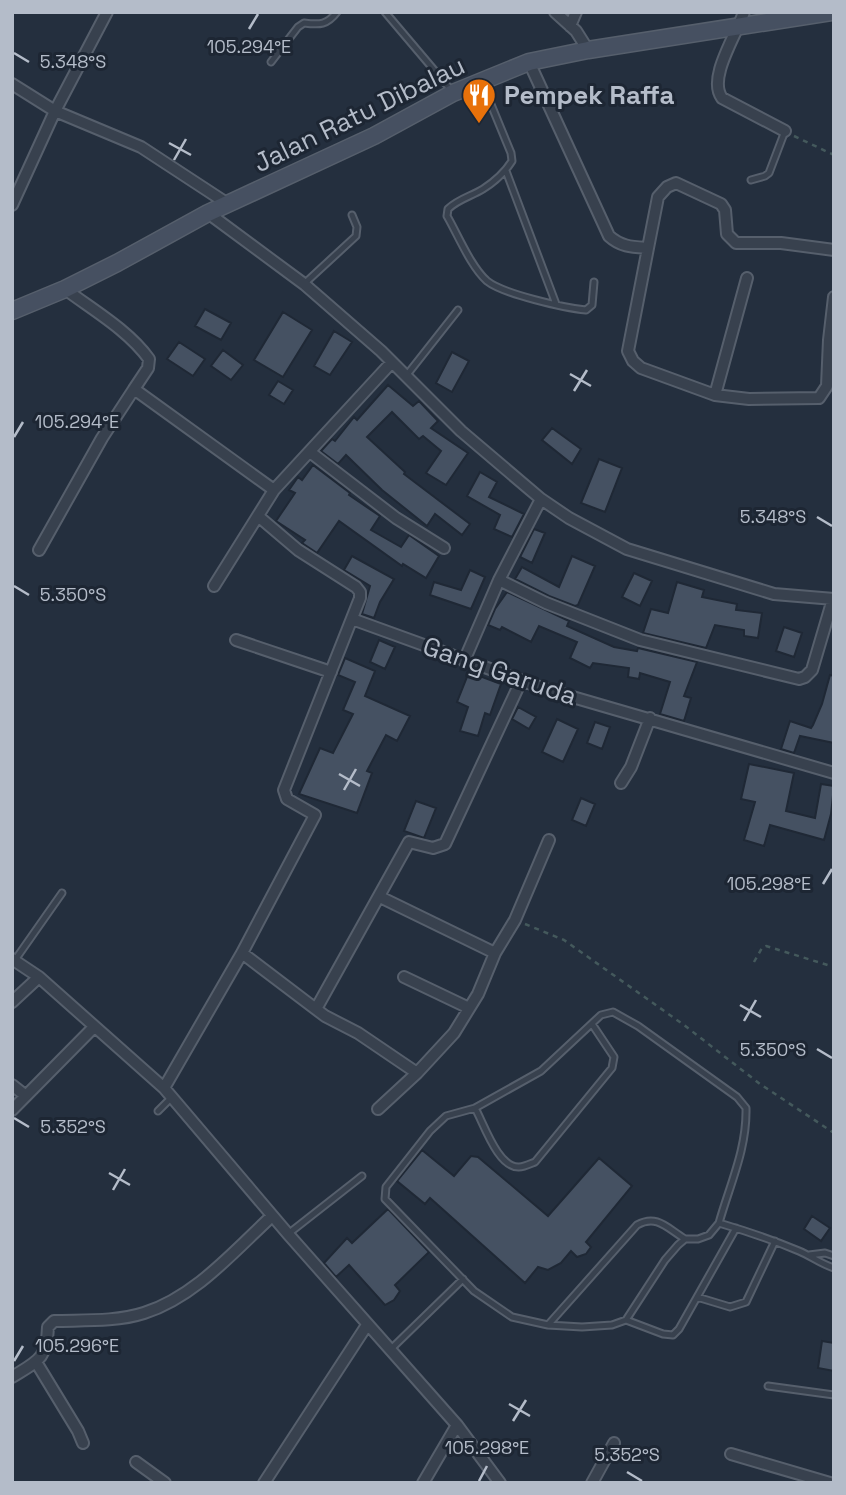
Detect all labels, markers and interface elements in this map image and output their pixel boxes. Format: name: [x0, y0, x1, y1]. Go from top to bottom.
text: 105.294°E: [207, 35, 291, 58]
street label: Jalan Ratu Dibalau: [248, 48, 470, 180]
text: 5.348°S: [40, 50, 106, 73]
restaurant icon: Pempek Raffa: [460, 76, 498, 125]
place label: Pempek Raffa: [504, 78, 675, 112]
text: 105.294°E: [35, 410, 119, 433]
text: 5.348°S: [740, 505, 806, 528]
text: 5.350°S: [40, 583, 106, 606]
street label: Gang Garuda: [418, 629, 582, 713]
text: 105.298°E: [727, 872, 811, 895]
text: 5.350°S: [740, 1038, 806, 1061]
text: 5.352°S: [40, 1115, 106, 1138]
text: 105.296°E: [35, 1334, 119, 1357]
text: 105.298°E: [445, 1436, 529, 1459]
text: 5.352°S: [594, 1443, 660, 1466]

